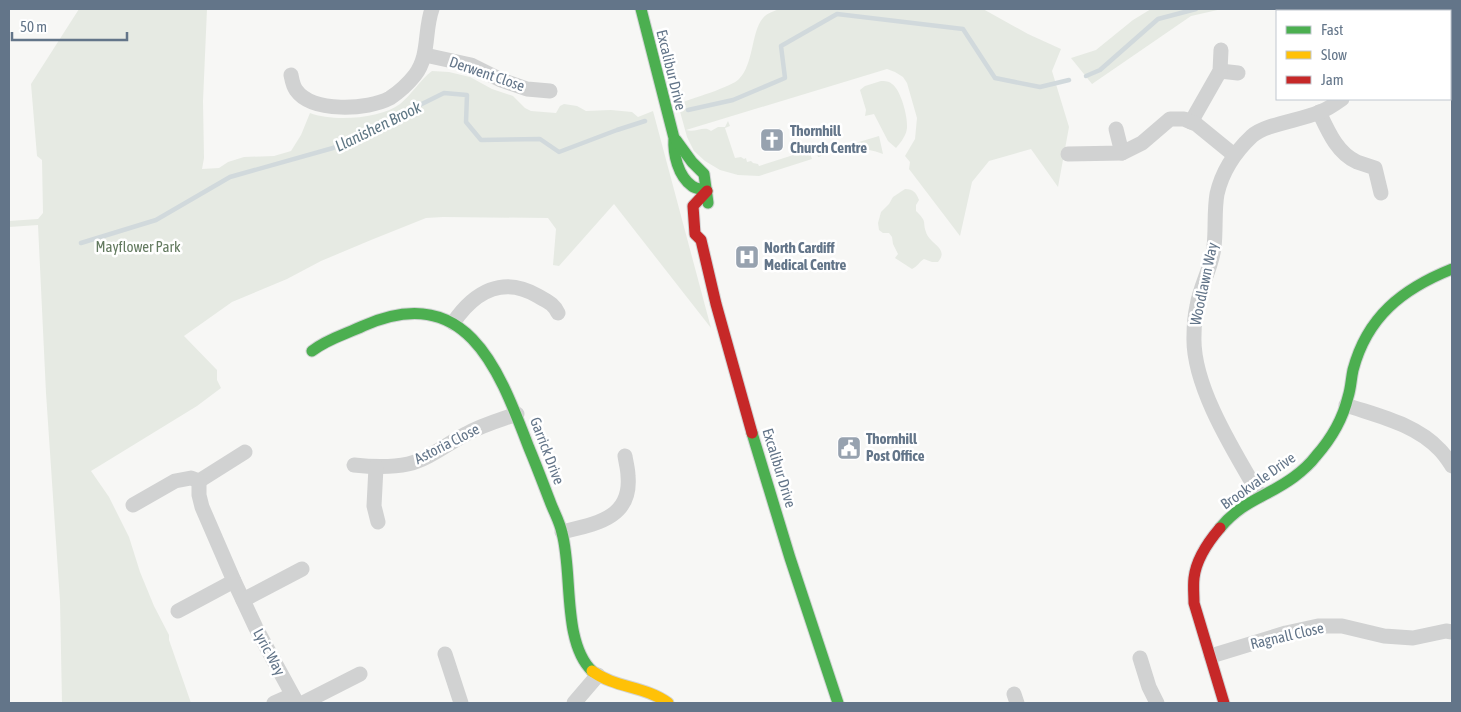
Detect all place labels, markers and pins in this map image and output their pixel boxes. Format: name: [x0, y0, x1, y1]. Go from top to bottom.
place label: Thornhill Church Centre: [790, 122, 867, 156]
church icon: Thornhill Church Centre: [759, 127, 785, 153]
place label: North Cardiff Medical Centre: [764, 239, 846, 273]
hospital icon: North Cardiff Medical Centre: [734, 244, 760, 270]
place label: Thornhill Post Office: [866, 430, 925, 464]
public building icon: Thornhill Post Office: [836, 435, 862, 461]

